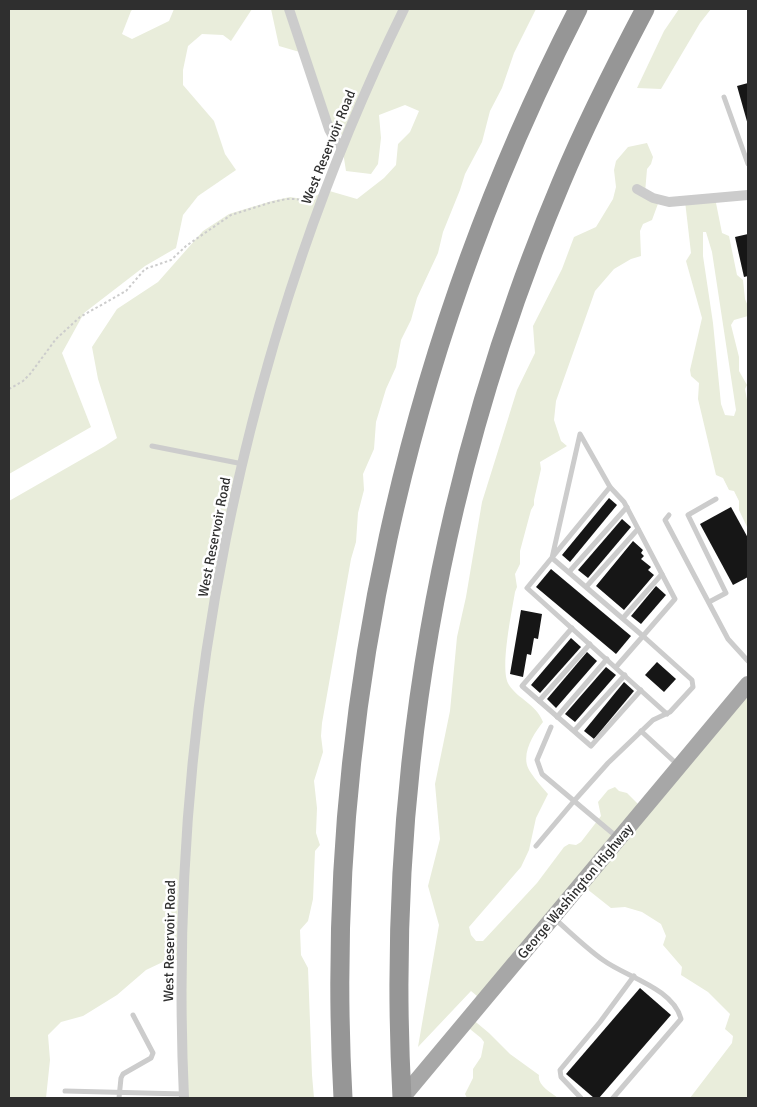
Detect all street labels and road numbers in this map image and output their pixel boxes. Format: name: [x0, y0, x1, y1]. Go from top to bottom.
street label: West Reservoir Road: [298, 88, 359, 207]
street label: West Reservoir Road: [195, 476, 234, 599]
street label: George Washington Highway: [514, 820, 637, 962]
street label: West Reservoir Road: [160, 880, 179, 1002]

